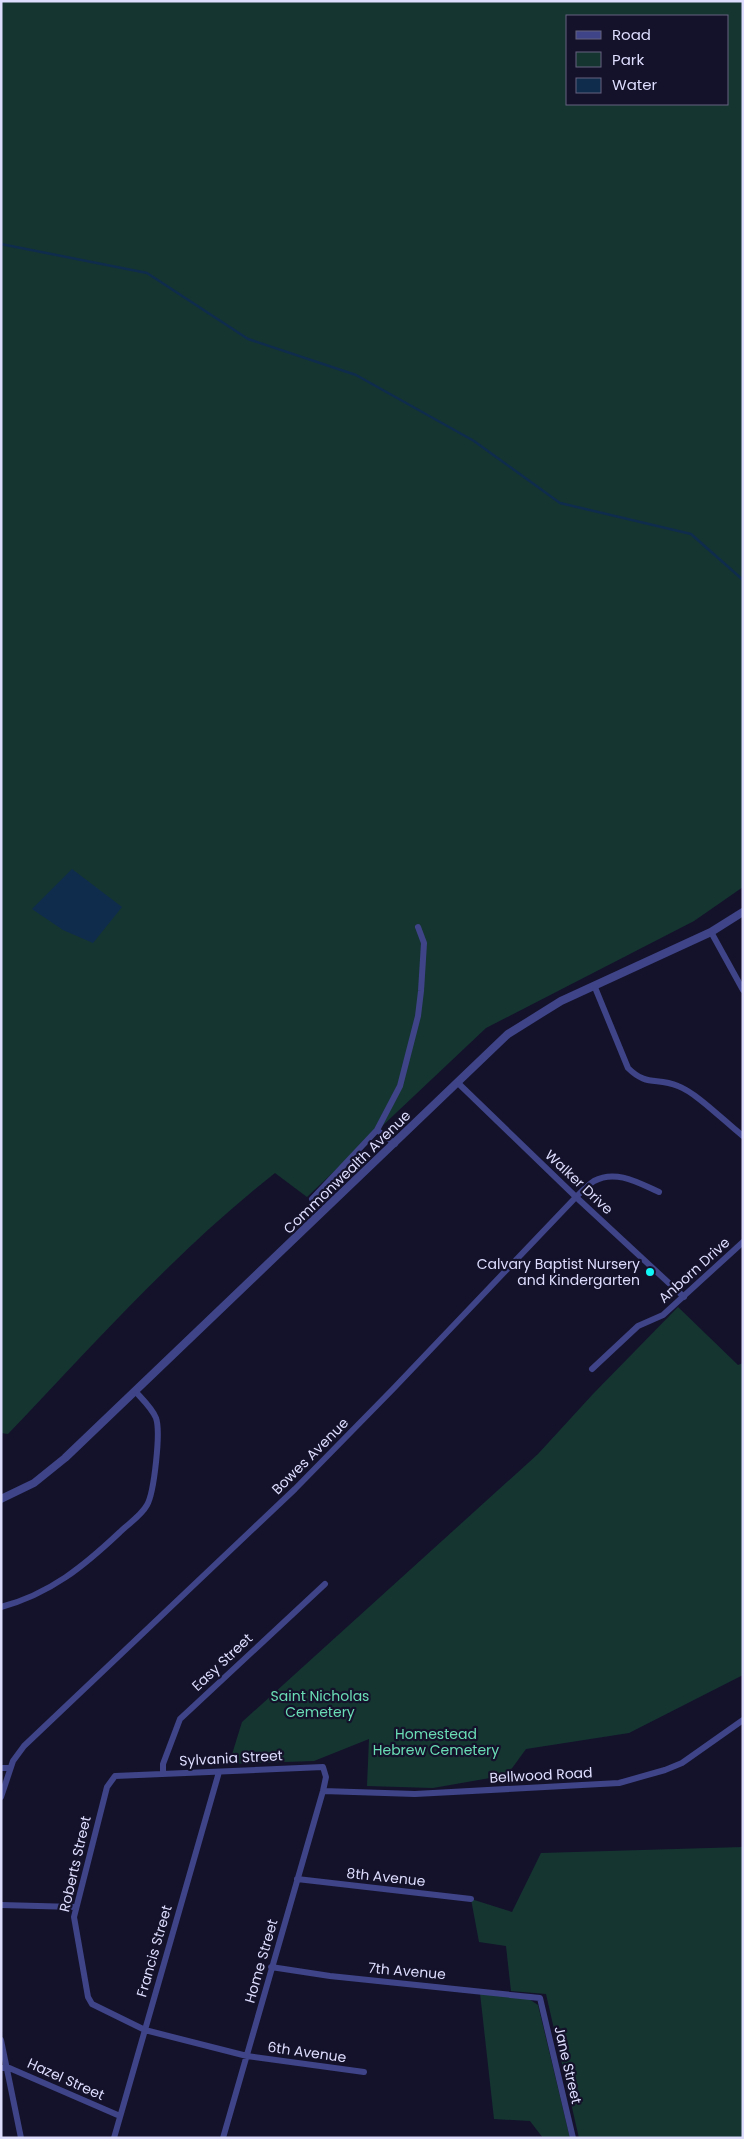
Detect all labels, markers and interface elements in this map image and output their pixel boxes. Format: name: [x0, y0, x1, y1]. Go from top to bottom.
legend: [566, 15, 729, 105]
text: Road: [612, 24, 651, 45]
text: Park: [612, 49, 644, 70]
text: Water: [612, 74, 658, 95]
street label: Commonwealth Avenue: [279, 1106, 415, 1238]
street label: Walker Drive: [541, 1145, 618, 1219]
street label: Anborn Drive: [654, 1232, 734, 1307]
place label: Calvary Baptist Nursery and Kindergarten: [477, 1254, 640, 1290]
marker: Calvary Baptist Nursery and Kindergarten: [644, 1266, 656, 1278]
street label: Bowes Avenue: [267, 1413, 353, 1499]
street label: Easy Street: [187, 1629, 257, 1695]
park label: Saint Nicholas Cemetery: [271, 1686, 369, 1722]
park label: Homestead Hebrew Cemetery: [373, 1724, 499, 1760]
street label: Sylvania Street: [179, 1745, 283, 1771]
street label: Bellwood Road: [489, 1762, 593, 1788]
street label: Roberts Street: [54, 1814, 96, 1914]
street label: 8th Avenue: [346, 1863, 427, 1891]
street label: Francis Street: [131, 1903, 177, 1999]
street label: Home Street: [239, 1917, 283, 2005]
street label: 7th Avenue: [367, 1958, 447, 1984]
street label: Jane Street: [549, 2024, 587, 2106]
street label: 6th Avenue: [266, 2037, 348, 2067]
street label: Hazel Street: [24, 2053, 108, 2105]

